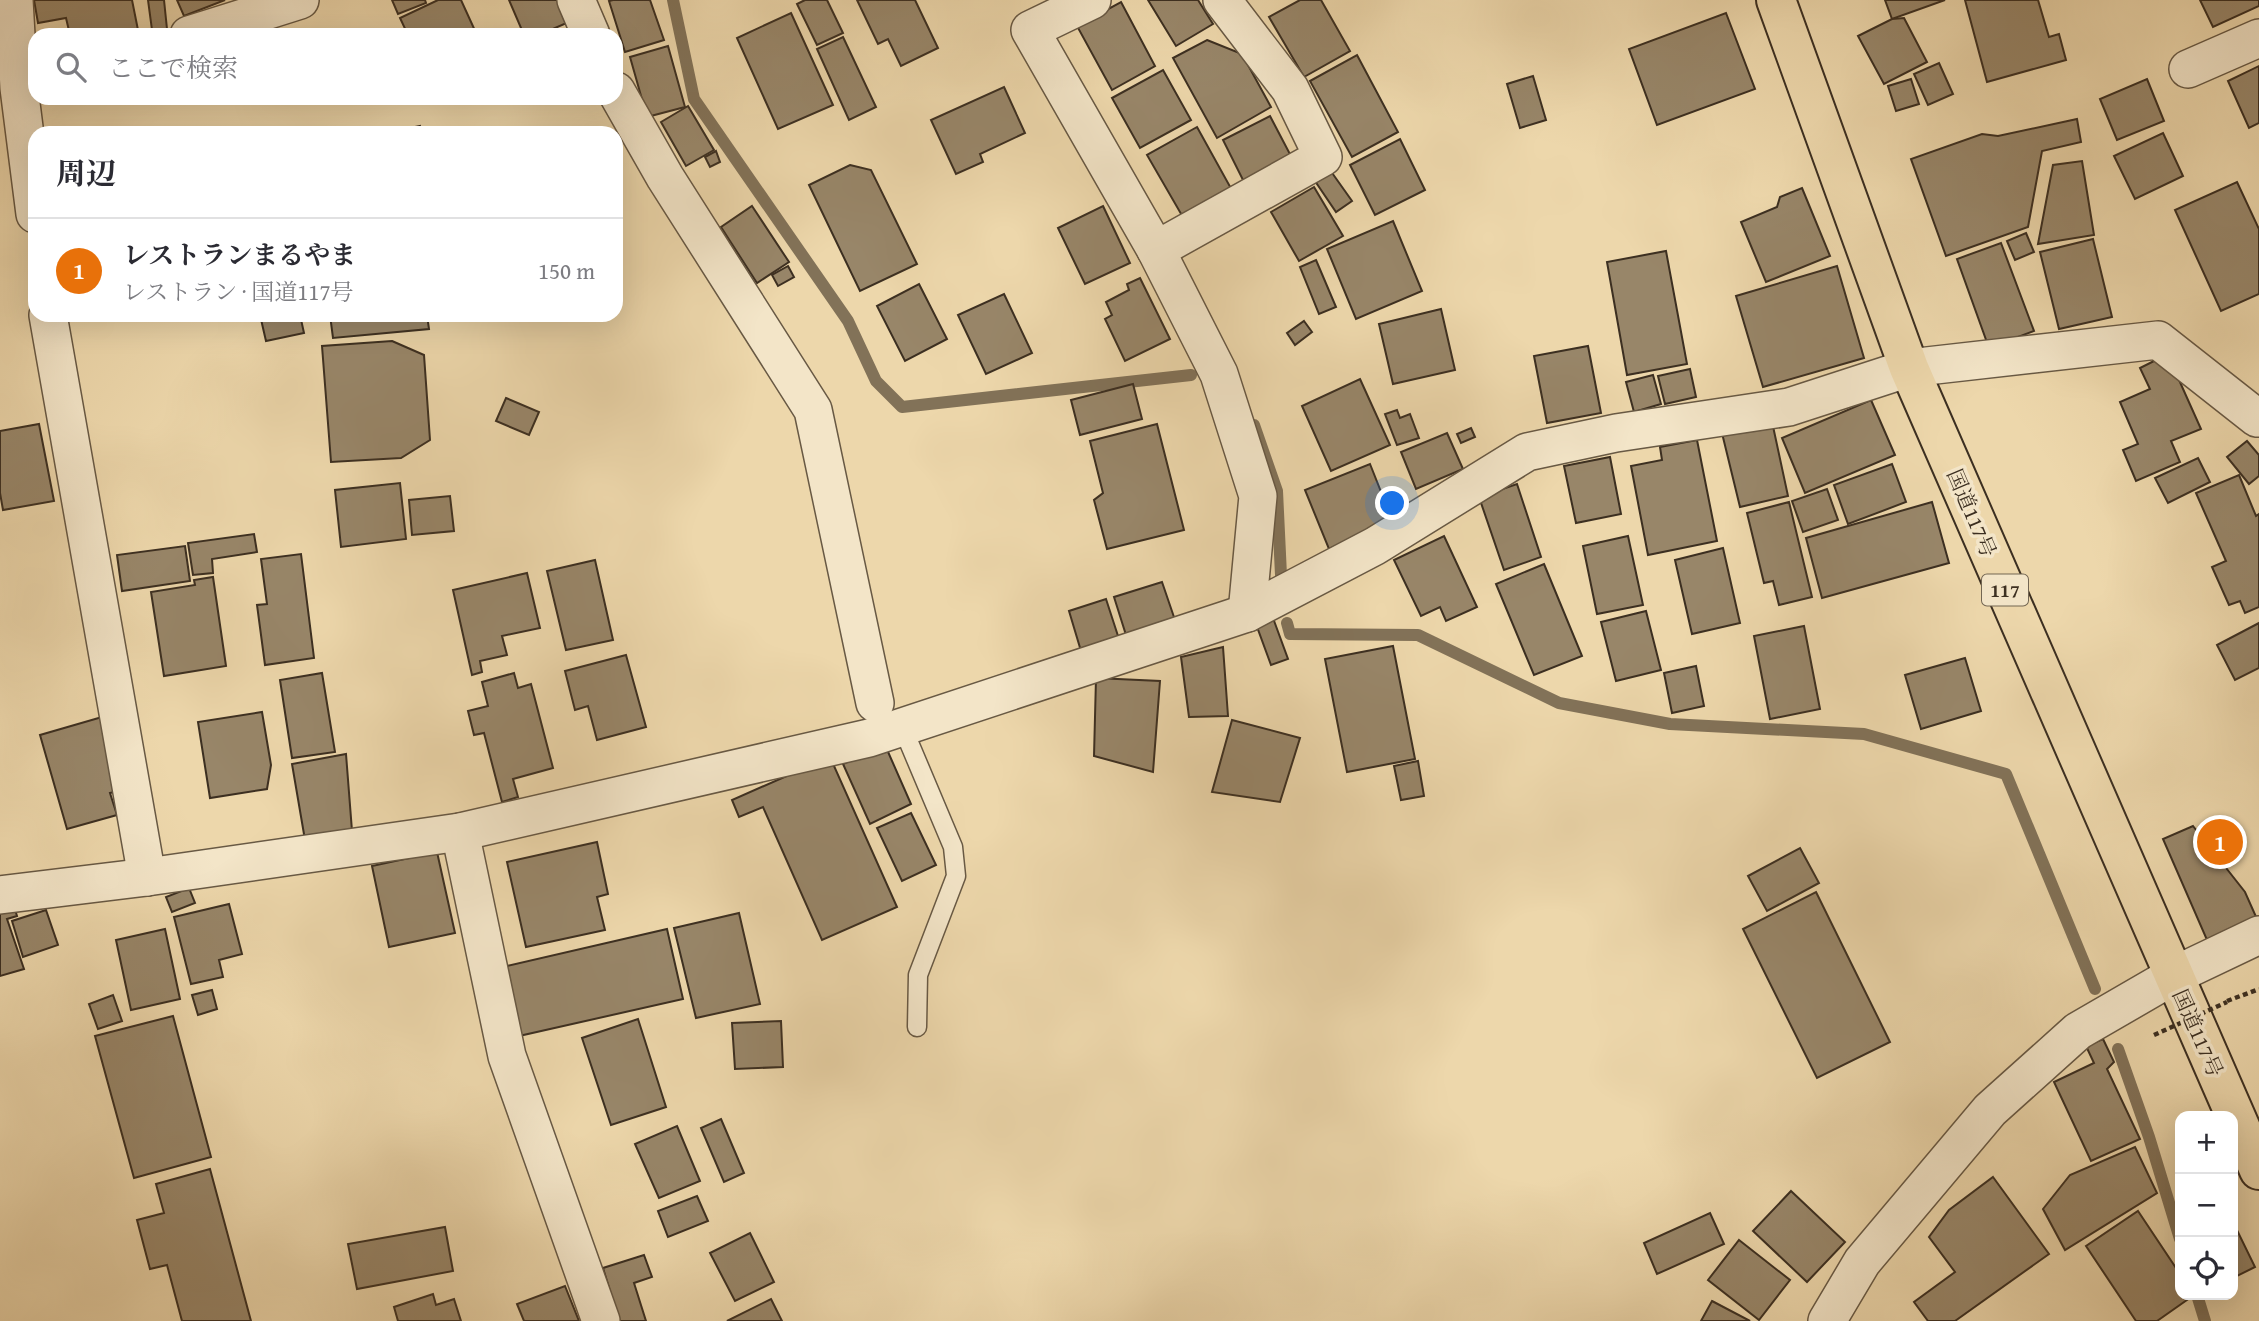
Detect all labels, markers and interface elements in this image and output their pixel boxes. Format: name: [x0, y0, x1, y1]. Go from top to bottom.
search box: [28, 28, 623, 105]
icon: search: [52, 48, 90, 86]
text: ここで検索: [108, 48, 238, 87]
text: 周辺: [56, 151, 116, 195]
text: レストランまるやま: [123, 235, 356, 274]
text: 1: [73, 254, 85, 287]
text: 150 m: [538, 254, 595, 287]
text: レストラン · 国道117号: [123, 275, 353, 308]
street label: 国道117号: [1939, 464, 2005, 562]
your location: [1375, 486, 1409, 520]
road number: 117: [1982, 575, 2028, 606]
pin: 1: [2197, 816, 2243, 868]
street label: 国道117号: [2165, 984, 2231, 1082]
map controls: [2175, 1111, 2238, 1300]
button: +: [2175, 1111, 2238, 1174]
button: −: [2175, 1174, 2238, 1237]
button: locate: [2175, 1237, 2238, 1300]

